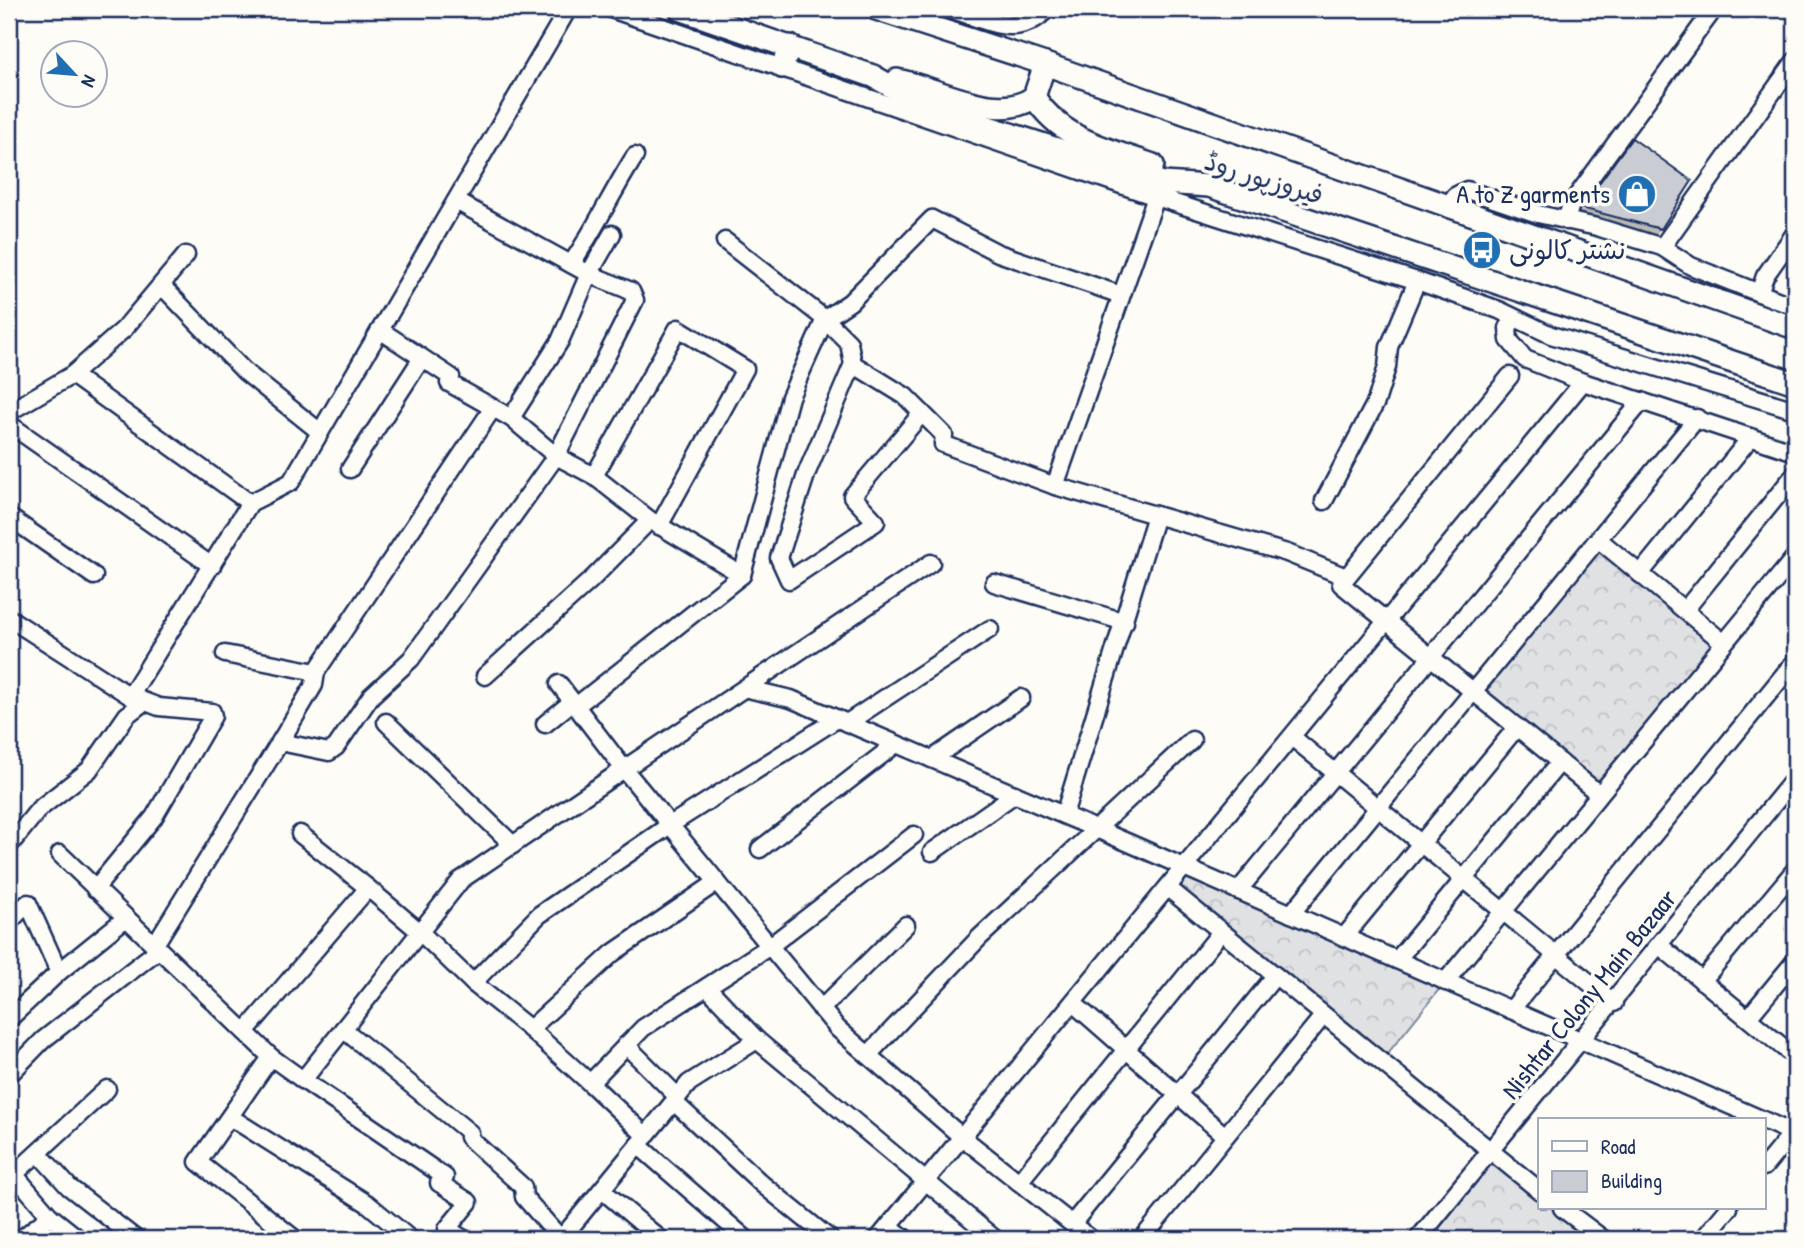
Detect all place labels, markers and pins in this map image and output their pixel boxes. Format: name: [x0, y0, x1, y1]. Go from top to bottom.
shop icon: A to Z garments: [1616, 173, 1658, 215]
place label: A to Z garments: [1456, 176, 1610, 211]
bus stop icon: نشتر کالونی: [1461, 229, 1503, 271]
place label: نشتر کالونی: [1509, 232, 1626, 267]

